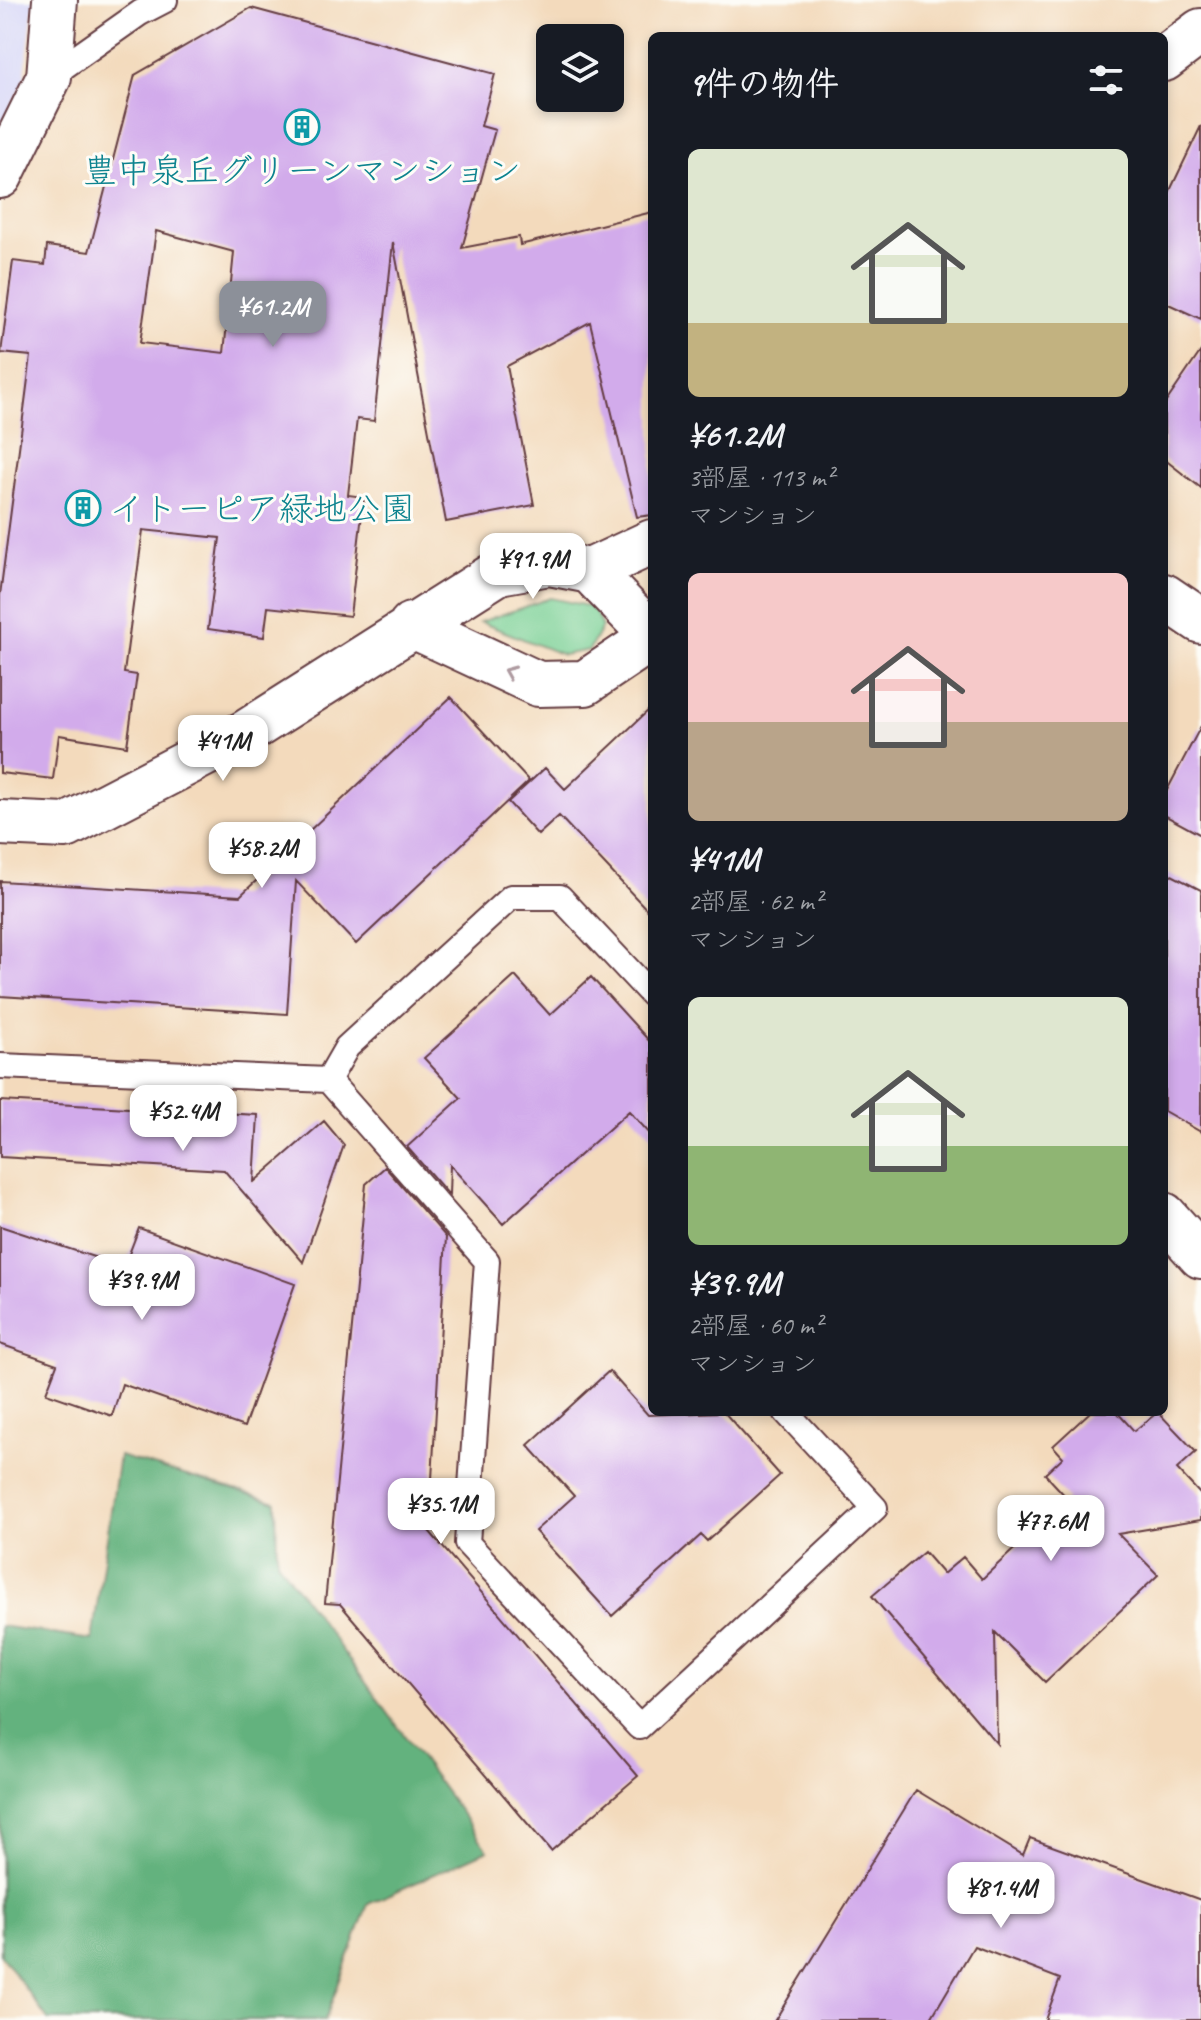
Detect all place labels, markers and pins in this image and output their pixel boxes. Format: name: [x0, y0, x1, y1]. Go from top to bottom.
building icon: 豊中泉丘グリーンマンション: [283, 108, 321, 146]
place label: 豊中泉丘グリーンマンション: [83, 149, 521, 192]
pin: ¥61.2M: [208, 281, 338, 349]
place label: イトーピア緑地公園: [109, 487, 415, 530]
building icon: イトーピア緑地公園: [64, 489, 102, 527]
pin: ¥91.9M: [468, 533, 598, 601]
pin: ¥41M: [176, 715, 270, 783]
pin: ¥58.2M: [197, 822, 327, 890]
pin: ¥52.4M: [118, 1085, 248, 1153]
pin: ¥39.9M: [77, 1254, 207, 1322]
pin: ¥35.1M: [376, 1478, 506, 1546]
pin: ¥77.6M: [986, 1495, 1116, 1563]
pin: ¥81.4M: [936, 1862, 1066, 1930]

